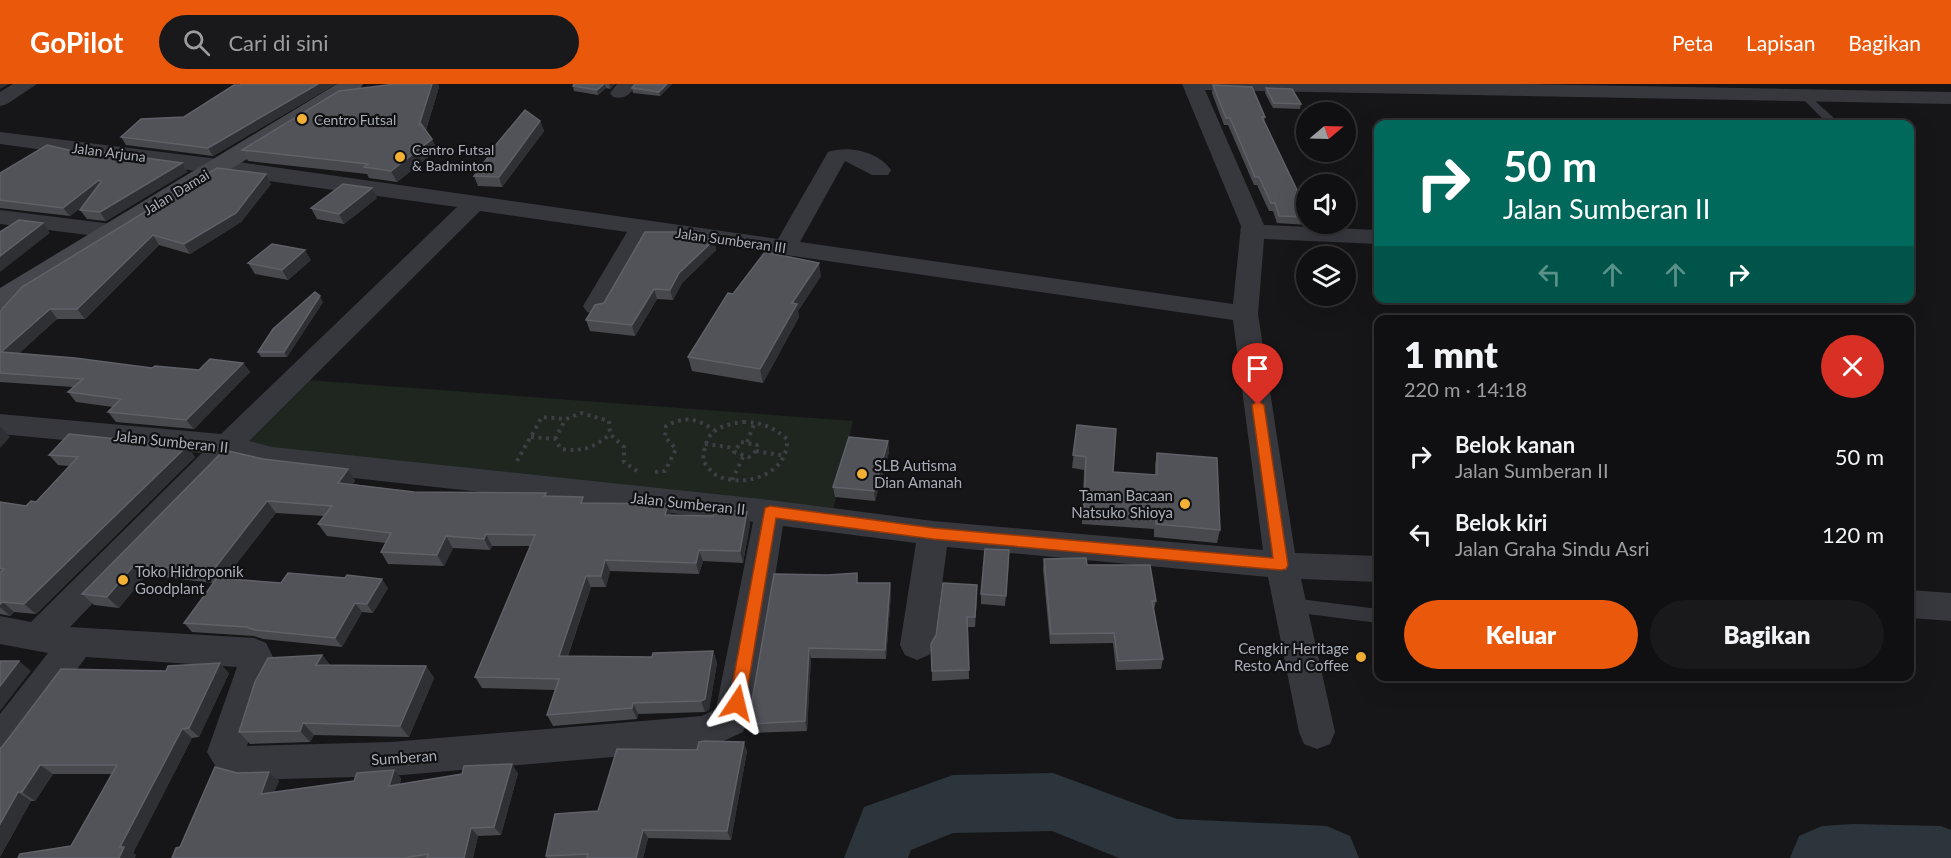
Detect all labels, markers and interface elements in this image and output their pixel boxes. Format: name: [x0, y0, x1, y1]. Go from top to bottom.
search box: [159, 15, 579, 69]
text: GoPilot: [30, 25, 123, 59]
icon: search: [180, 26, 213, 59]
text: Cari di sini: [228, 29, 329, 56]
text: Peta: [1672, 30, 1713, 55]
text: Lapisan: [1746, 30, 1815, 55]
text: Bagikan: [1848, 30, 1921, 55]
north arrow: [1296, 102, 1356, 162]
map controls: [1296, 102, 1356, 306]
place label: Centro Futsal: [314, 111, 396, 128]
marker: Centro Futsal: [295, 112, 309, 126]
street label: Jalan Arjuna: [71, 139, 147, 165]
place label: Centro Futsal & Badminton: [412, 141, 494, 174]
text: 50 m: [1503, 141, 1597, 191]
icon: right: [1404, 144, 1482, 222]
marker: Centro Futsal & Badminton: [393, 150, 407, 164]
street label: Jalan Damai: [140, 166, 212, 218]
button: sound: [1296, 174, 1356, 234]
text: Jalan Sumberan II: [1503, 192, 1710, 225]
street label: Jalan Sumberan III: [675, 224, 787, 256]
button: layers: [1296, 246, 1356, 306]
icon: left: [1533, 258, 1566, 291]
icon: ahead: [1596, 258, 1629, 291]
icon: ahead: [1659, 258, 1692, 291]
icon: right: [1722, 258, 1755, 291]
text: 1 mnt: [1404, 332, 1498, 376]
button: close: [1821, 335, 1884, 398]
pin: [1232, 343, 1283, 405]
icon: arrive: [1241, 352, 1274, 385]
text: 220 m · 14:18: [1404, 377, 1527, 401]
street label: Jalan Sumberan II: [113, 426, 229, 456]
text: Belok kanan: [1455, 431, 1575, 458]
icon: right: [1404, 440, 1437, 473]
text: 50 m: [1835, 443, 1884, 470]
place label: SLB Autisma Dian Amanah: [874, 456, 962, 491]
text: Jalan Sumberan II: [1455, 458, 1608, 482]
marker: SLB Autisma Dian Amanah: [855, 467, 869, 481]
place label: Taman Bacaan Natsuko Shioya: [1071, 486, 1173, 521]
street label: Jalan Sumberan II: [630, 488, 746, 518]
marker: Taman Bacaan Natsuko Shioya: [1178, 497, 1192, 511]
text: Belok kiri: [1455, 509, 1547, 536]
icon: left: [1404, 518, 1437, 551]
text: 120 m: [1822, 521, 1884, 548]
text: Jalan Graha Sindu Asri: [1455, 536, 1649, 560]
place label: Toko Hidroponik Goodplant: [135, 562, 244, 597]
marker: Toko Hidroponik Goodplant: [116, 573, 130, 587]
button: Keluar: [1404, 600, 1638, 669]
button: Bagikan: [1650, 600, 1884, 669]
place label: Cengkir Heritage Resto And Coffee: [1234, 639, 1349, 674]
marker: Cengkir Heritage Resto And Coffee: [1354, 650, 1368, 664]
position arrow: [705, 671, 769, 735]
street label: Sumberan: [370, 746, 438, 768]

